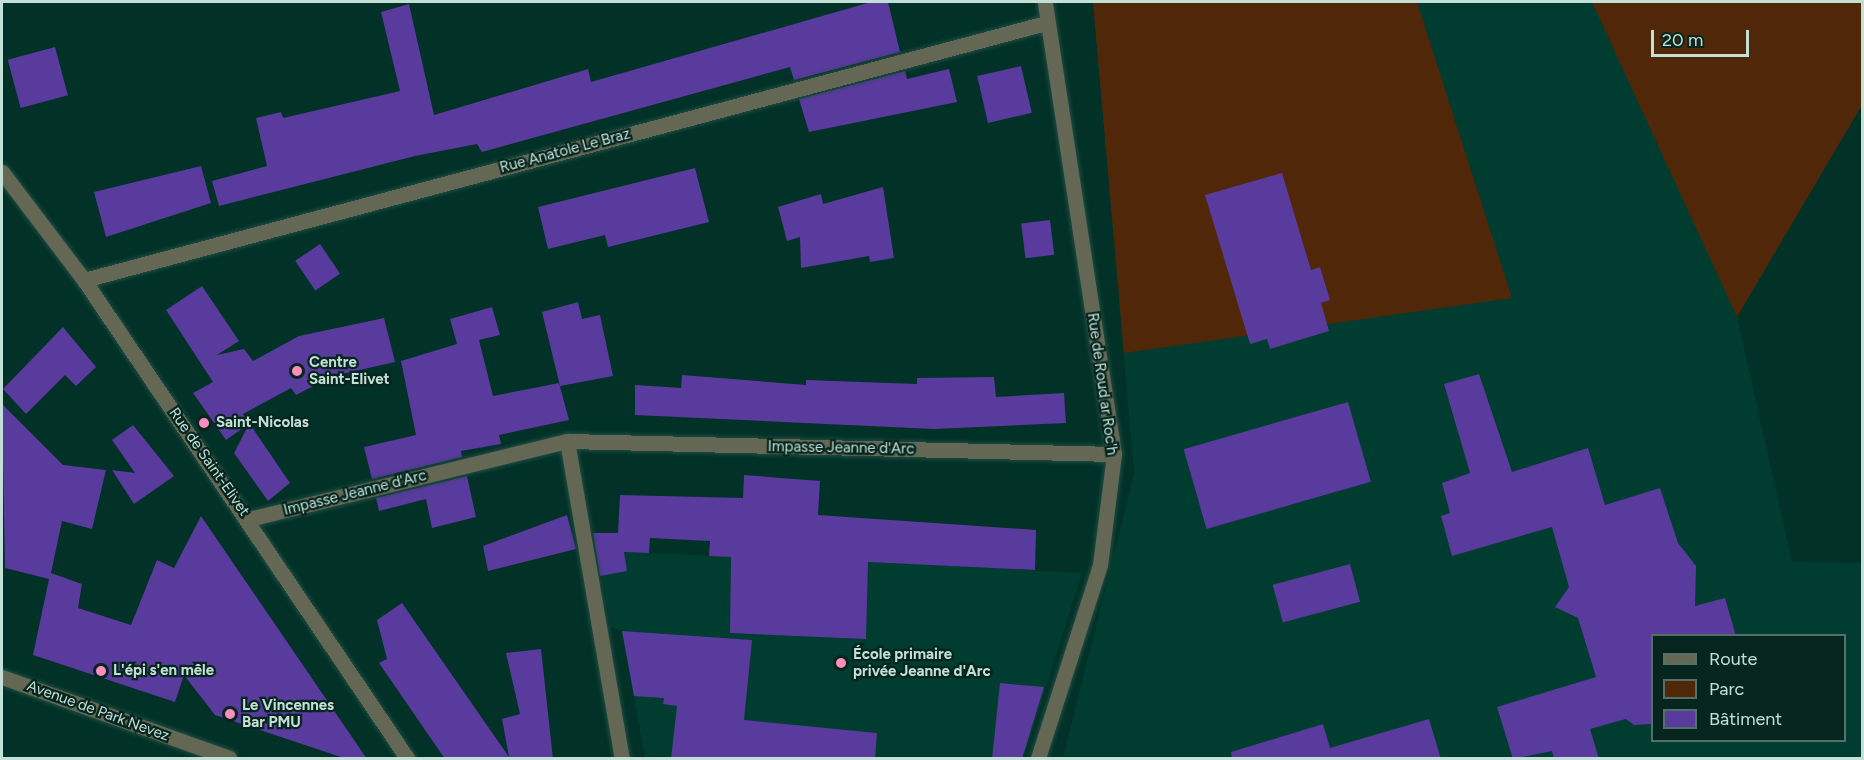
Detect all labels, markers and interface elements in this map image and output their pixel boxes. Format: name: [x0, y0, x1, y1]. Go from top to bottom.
scale bar: [1654, 18, 1752, 56]
text: 20 m: [1662, 29, 1703, 51]
street label: Rue Anatole Le Braz: [498, 125, 632, 177]
street label: Rue de Roud ar Roc'h: [1083, 312, 1121, 456]
place label: Centre Saint-Elivet: [309, 353, 390, 388]
marker: Centre Saint-Elivet: [290, 364, 304, 378]
street label: Rue de Saint-Elivet: [165, 404, 253, 520]
place label: Saint-Nicolas: [216, 414, 309, 432]
marker: Saint-Nicolas: [197, 416, 211, 430]
street label: Impasse Jeanne d'Arc: [768, 438, 914, 458]
street label: Impasse Jeanne d'Arc: [282, 467, 428, 519]
legend: [1651, 634, 1846, 742]
place label: École primaire privée Jeanne d'Arc: [853, 645, 991, 680]
text: Route: [1709, 648, 1757, 670]
marker: École primaire privée Jeanne d'Arc: [834, 656, 848, 670]
place label: L'épi s'en mêle: [113, 662, 214, 680]
marker: L'épi s'en mêle: [94, 664, 108, 678]
street label: Avenue de Park Nevez: [24, 677, 172, 745]
text: Parc: [1709, 678, 1744, 700]
place label: Le Vincennes Bar PMU: [242, 696, 334, 731]
marker: Le Vincennes Bar PMU: [223, 707, 237, 721]
text: Bâtiment: [1709, 708, 1782, 730]

